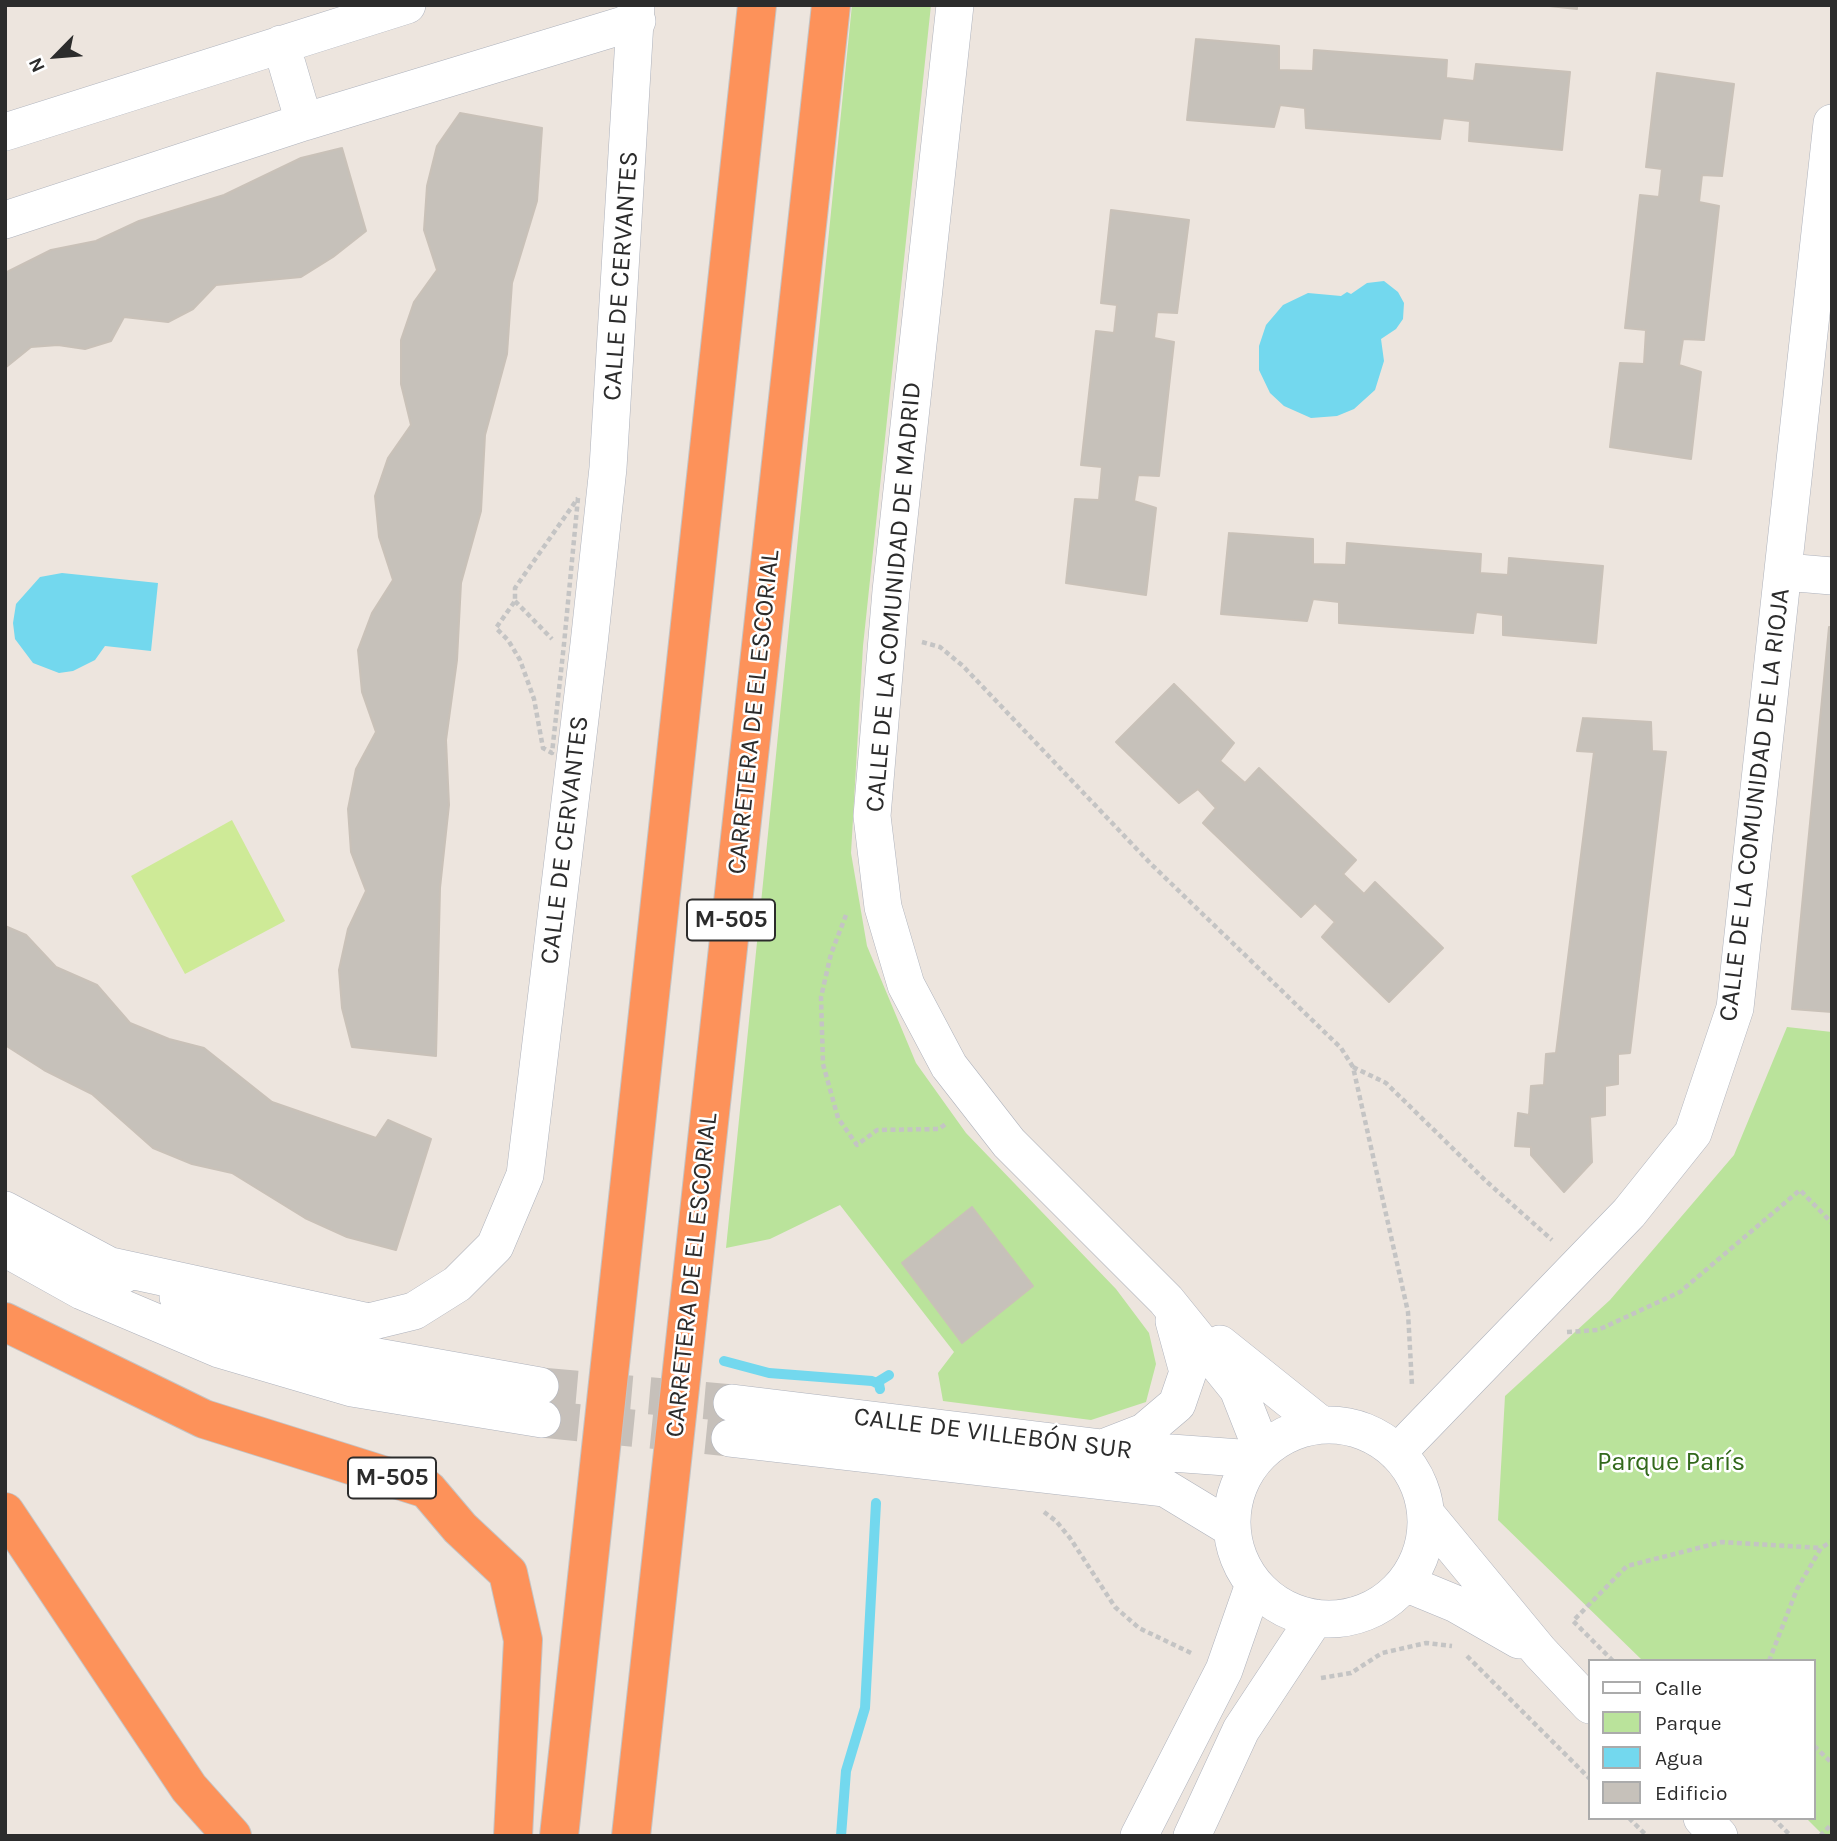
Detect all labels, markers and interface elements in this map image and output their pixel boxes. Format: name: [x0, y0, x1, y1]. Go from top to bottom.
north arrow: [21, 21, 91, 91]
text: N: [24, 54, 50, 76]
street label: CALLE DE CERVANTES: [597, 150, 645, 402]
street label: CALLE DE LA COMUNIDAD DE MADRID: [860, 381, 928, 813]
street label: CARRETERA DE EL ESCORIAL: [721, 548, 787, 876]
street label: CALLE DE LA COMUNIDAD DE LA RIOJA: [1713, 587, 1797, 1023]
street label: CALLE DE CERVANTES: [534, 714, 596, 966]
road number: M-505: [687, 900, 775, 940]
street label: CARRETERA DE EL ESCORIAL: [659, 1111, 725, 1439]
street label: CALLE DE VILLEBÓN SUR: [852, 1401, 1134, 1467]
park label: Parque París: [1597, 1447, 1745, 1479]
road number: M-505: [348, 1458, 436, 1498]
legend: [1588, 1659, 1816, 1820]
text: Calle: [1655, 1676, 1702, 1700]
text: Parque: [1655, 1711, 1722, 1735]
text: Agua: [1655, 1746, 1703, 1770]
text: Edificio: [1655, 1781, 1728, 1805]

